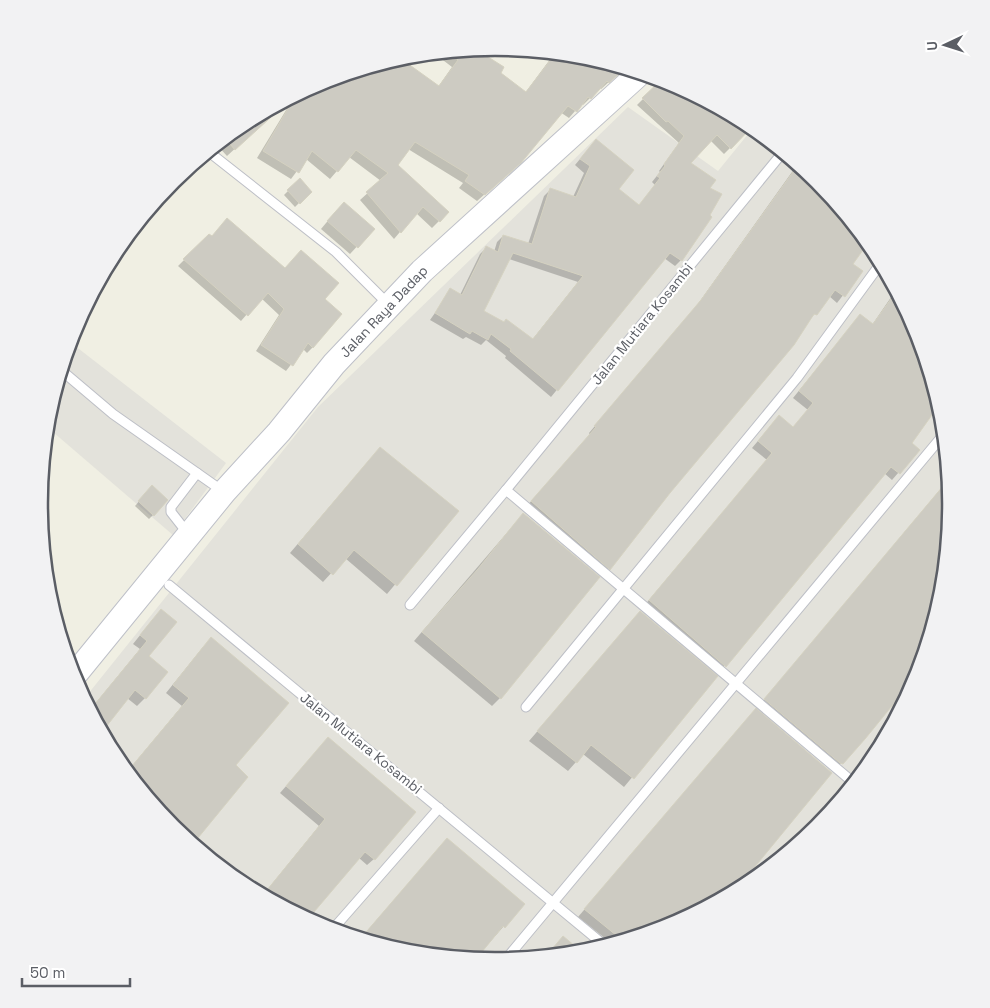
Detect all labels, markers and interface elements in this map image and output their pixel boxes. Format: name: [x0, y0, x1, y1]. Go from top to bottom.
north arrow: [920, 20, 970, 70]
text: U: [923, 41, 941, 51]
street label: Jalan Mutiara Kosambi: [587, 259, 697, 389]
street label: Jalan Raya Dadap: [336, 262, 432, 361]
street label: Jalan Mutiara Kosambi: [296, 688, 426, 798]
scale bar: [22, 956, 130, 988]
text: 50 m: [30, 963, 65, 982]

